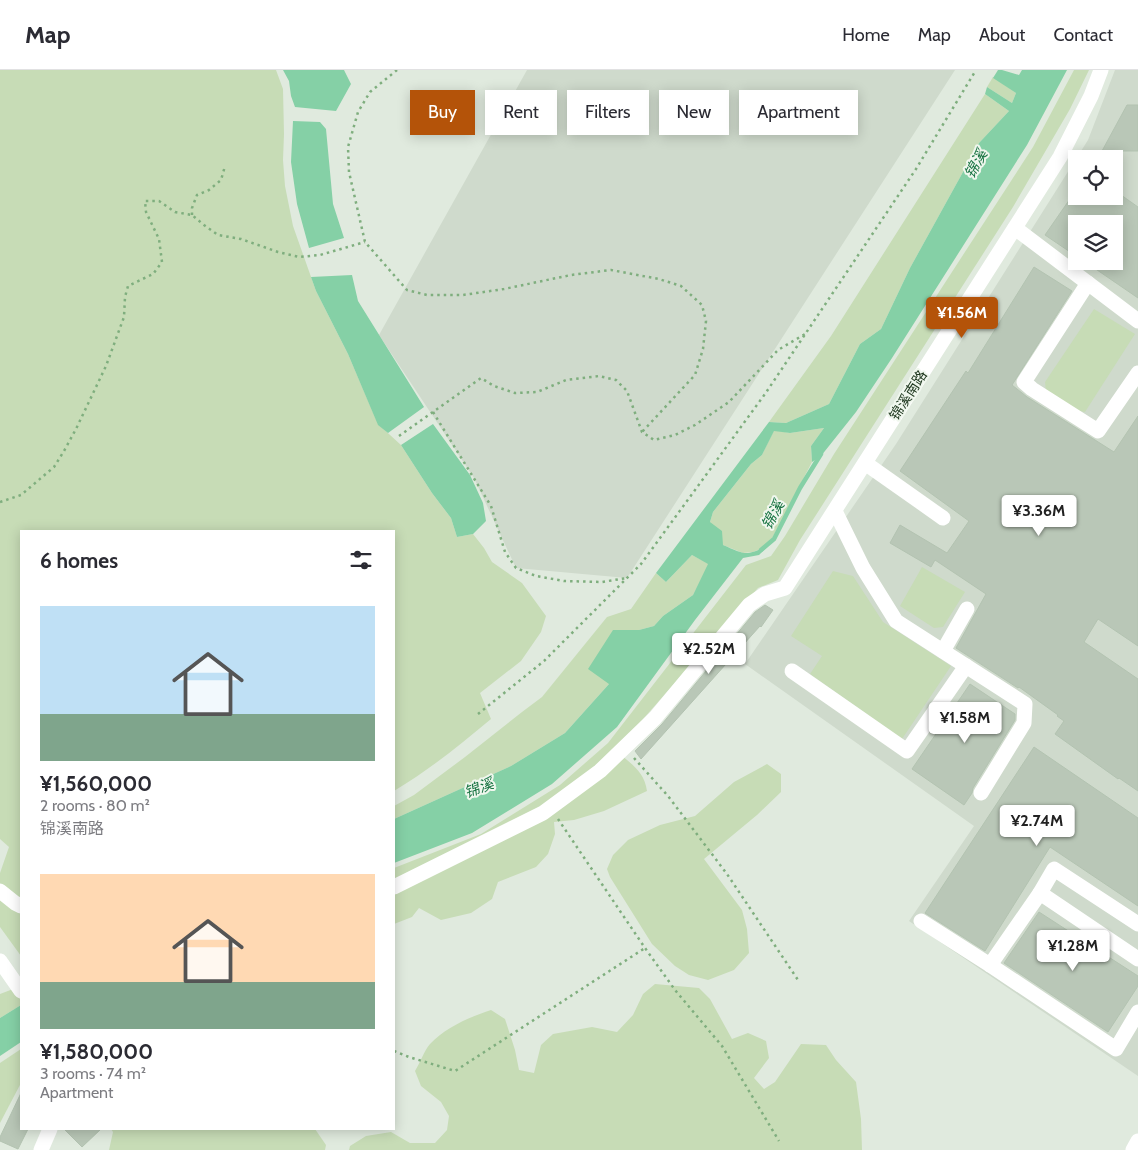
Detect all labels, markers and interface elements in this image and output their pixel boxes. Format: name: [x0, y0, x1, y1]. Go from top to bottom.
text: Map: [25, 20, 71, 49]
text: Home: [842, 24, 890, 46]
text: Map: [918, 24, 951, 46]
text: About: [979, 24, 1025, 46]
text: Contact: [1053, 24, 1113, 46]
chip: Buy: [410, 90, 475, 135]
chip: Rent: [485, 90, 557, 135]
chip: Filters: [567, 90, 649, 135]
chip: New: [659, 90, 729, 135]
chip: Apartment: [739, 90, 858, 135]
water label: 锦溪: [961, 145, 992, 181]
map controls: [1068, 150, 1123, 270]
button: locate: [1068, 150, 1123, 205]
button: layers: [1068, 215, 1123, 270]
pin: ¥1.56M: [921, 296, 1003, 339]
text: ¥1.56M: [937, 303, 987, 322]
street label: 锦溪南路: [885, 367, 931, 423]
pin: ¥3.36M: [998, 494, 1080, 537]
water label: 锦溪: [758, 496, 789, 532]
text: ¥3.36M: [1013, 501, 1065, 520]
icon: filters: [347, 546, 375, 574]
text: 6 homes: [40, 548, 118, 573]
pin: ¥2.52M: [668, 632, 750, 675]
icon: home: [163, 639, 253, 729]
text: ¥2.52M: [683, 639, 735, 658]
pin: ¥1.58M: [924, 702, 1006, 744]
text: ¥1.58M: [940, 708, 990, 727]
text: ¥1,560,000: [40, 771, 152, 796]
water label: 锦溪: [462, 774, 498, 802]
text: 2 rooms · 80 m²: [40, 796, 150, 815]
pin: ¥2.74M: [996, 804, 1078, 847]
text: ¥2.74M: [1011, 811, 1063, 830]
text: 锦溪南路: [40, 819, 104, 838]
icon: home: [163, 906, 253, 996]
pin: ¥1.28M: [1032, 930, 1114, 972]
text: ¥1.28M: [1048, 936, 1098, 955]
text: ¥1,580,000: [40, 1039, 153, 1064]
text: 3 rooms · 74 m²: [40, 1064, 146, 1083]
text: Apartment: [40, 1083, 113, 1102]

